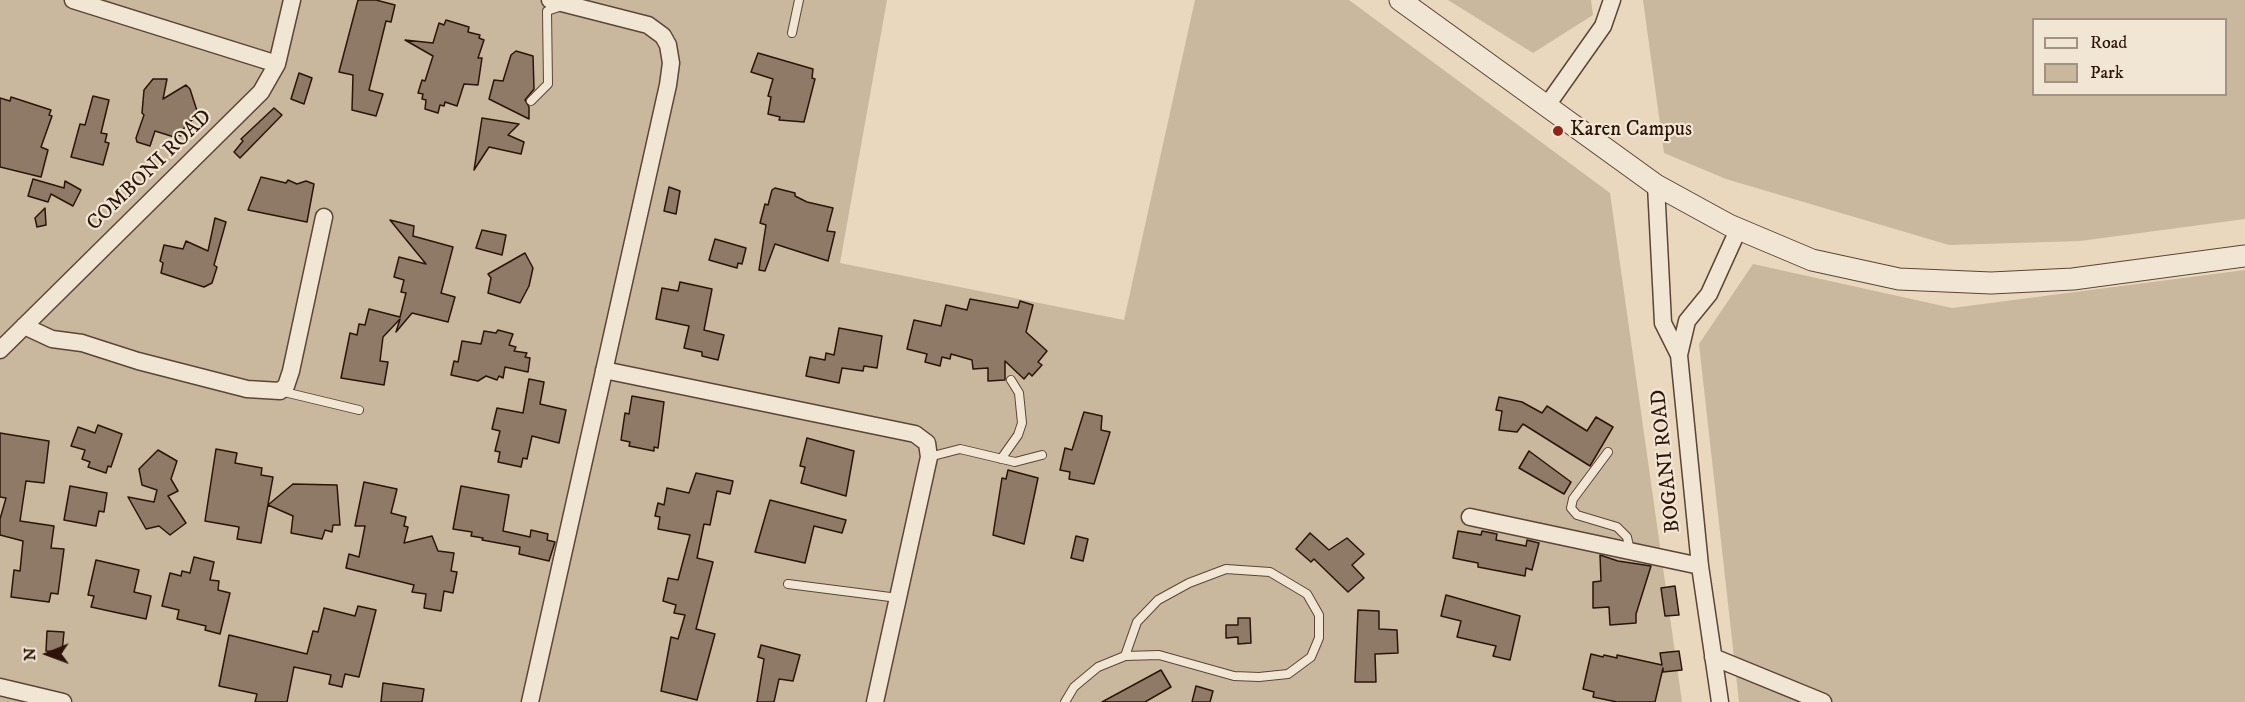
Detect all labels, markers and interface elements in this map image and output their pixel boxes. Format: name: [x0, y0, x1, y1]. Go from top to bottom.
legend: [2032, 18, 2227, 96]
text: Road: [2090, 32, 2127, 54]
text: Park: [2090, 62, 2124, 84]
street label: COMBONI ROAD: [82, 105, 218, 237]
place label: Karen Campus: [1570, 118, 1692, 144]
marker: Karen Campus: [1551, 124, 1565, 138]
street label: BOGANI ROAD: [1647, 388, 1687, 534]
north arrow: [18, 624, 78, 684]
text: N: [20, 648, 40, 661]

